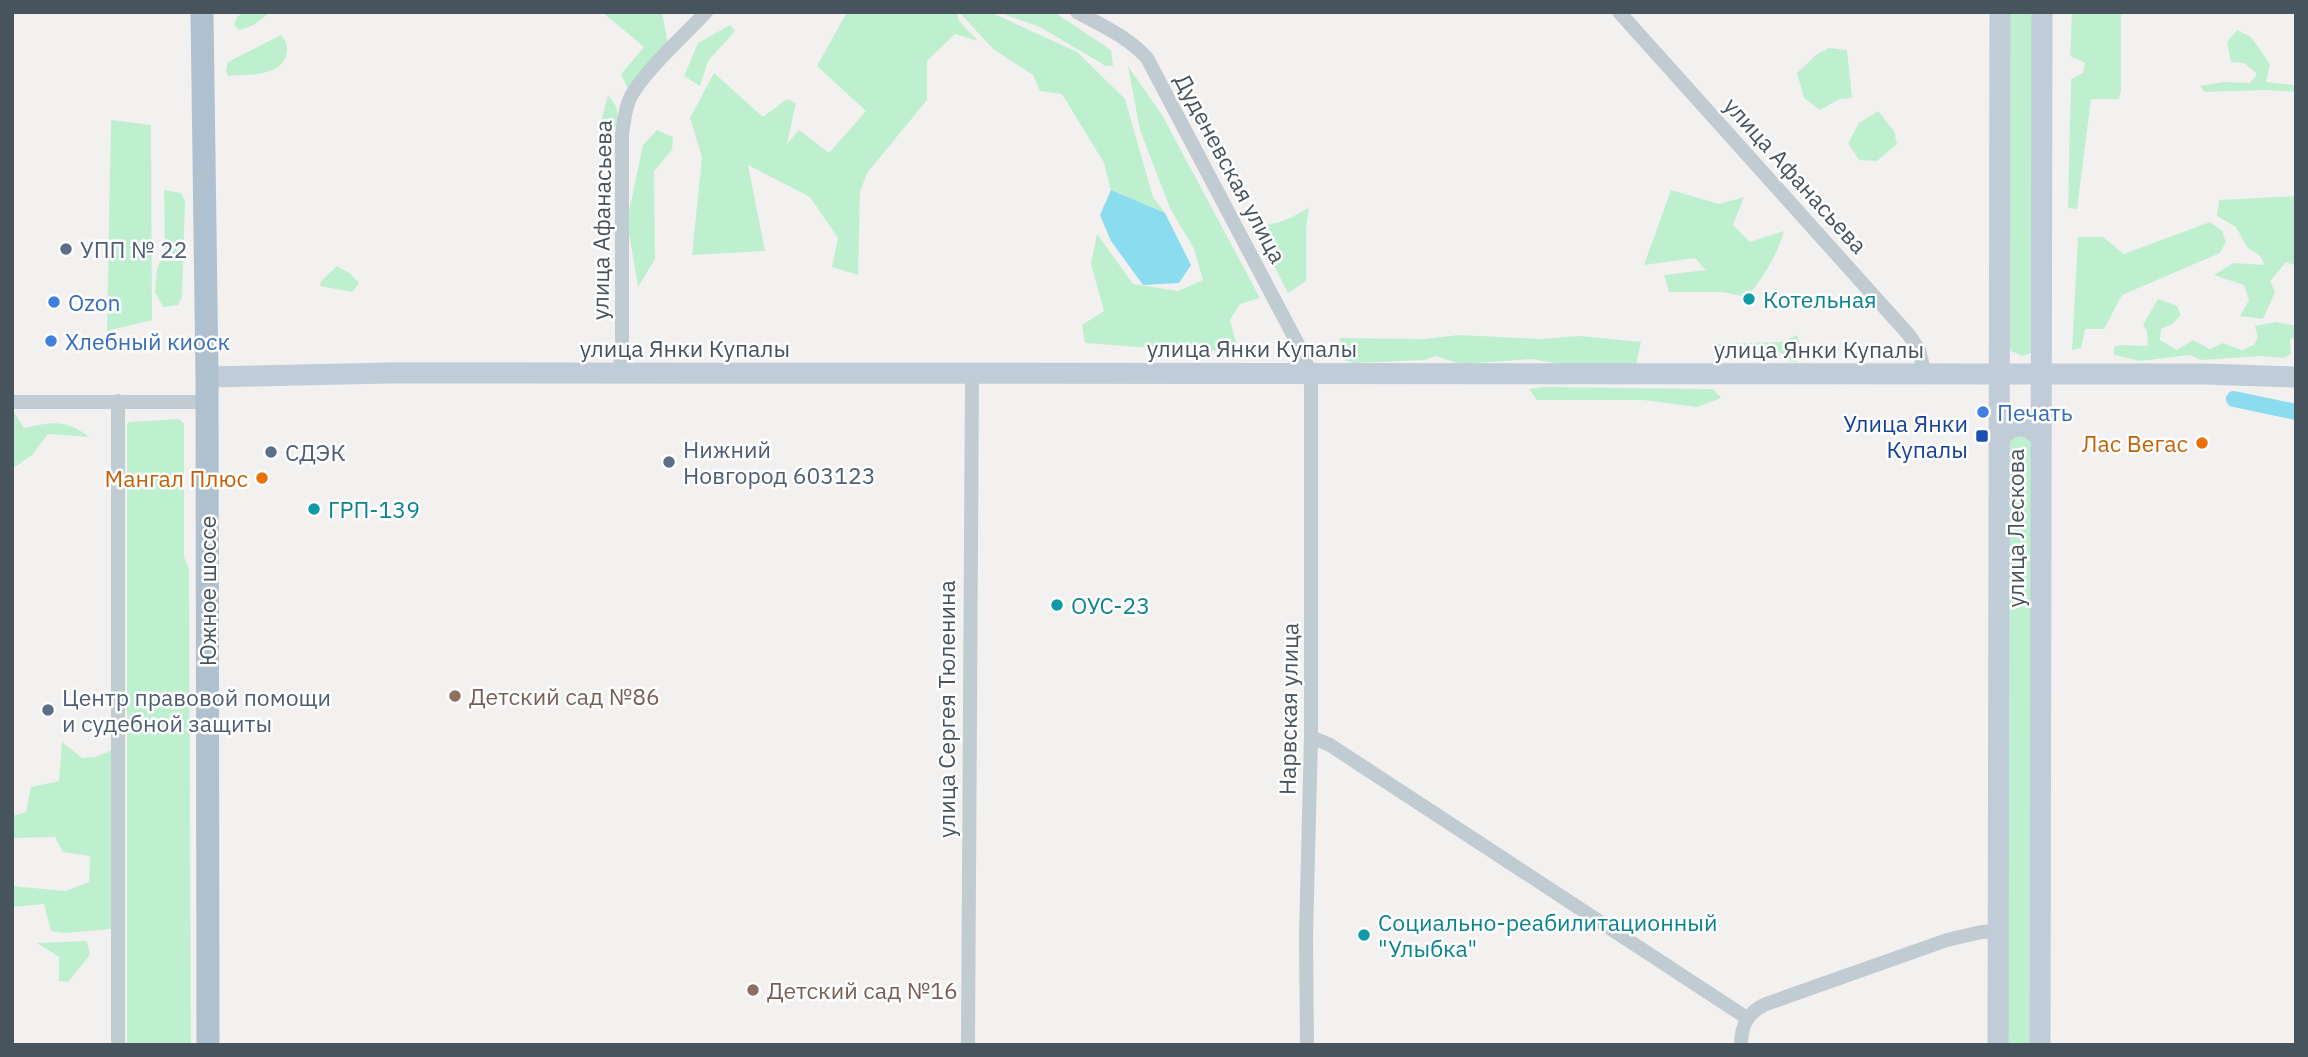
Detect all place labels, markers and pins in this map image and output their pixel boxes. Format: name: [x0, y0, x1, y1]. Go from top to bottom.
place label: УПП № 22: [80, 234, 188, 264]
marker: УПП № 22: [58, 241, 74, 257]
place label: Котельная: [1763, 284, 1876, 314]
place label: Ozon: [68, 287, 121, 317]
marker: Котельная: [1741, 291, 1757, 307]
marker: Ozon: [46, 294, 62, 310]
place label: Хлебный киоск: [65, 326, 230, 356]
marker: Хлебный киоск: [43, 333, 59, 349]
place label: Печать: [1997, 397, 2073, 427]
marker: Печать: [1975, 404, 1991, 420]
place label: Улица Янки Купалы: [1843, 408, 1968, 464]
marker: Улица Янки Купалы: [1974, 428, 1990, 444]
place label: Лас Вегас: [2082, 428, 2188, 458]
place label: Нижний Новгород 603123: [683, 434, 876, 490]
marker: Лас Вегас: [2194, 435, 2210, 451]
place label: СДЭК: [285, 437, 346, 467]
marker: СДЭК: [263, 444, 279, 460]
marker: Нижний Новгород 603123: [661, 454, 677, 470]
place label: Мангал Плюс: [104, 463, 248, 493]
marker: Мангал Плюс: [254, 470, 270, 486]
place label: ГРП-139: [328, 494, 420, 524]
marker: ГРП-139: [306, 501, 322, 517]
place label: ОУС-23: [1071, 590, 1150, 620]
marker: ОУС-23: [1049, 597, 1065, 613]
place label: Детский сад №86: [469, 681, 660, 711]
place label: Центр правовой помощи и судебной защиты: [62, 682, 331, 738]
marker: Детский сад №86: [447, 688, 463, 704]
marker: Центр правовой помощи и судебной защиты: [40, 702, 56, 718]
place label: Социально-реабилитационный "Улыбка": [1378, 907, 1717, 963]
marker: Социально-реабилитационный "Улыбка": [1356, 927, 1372, 943]
place label: Детский сад №16: [767, 975, 958, 1005]
marker: Детский сад №16: [745, 982, 761, 998]

